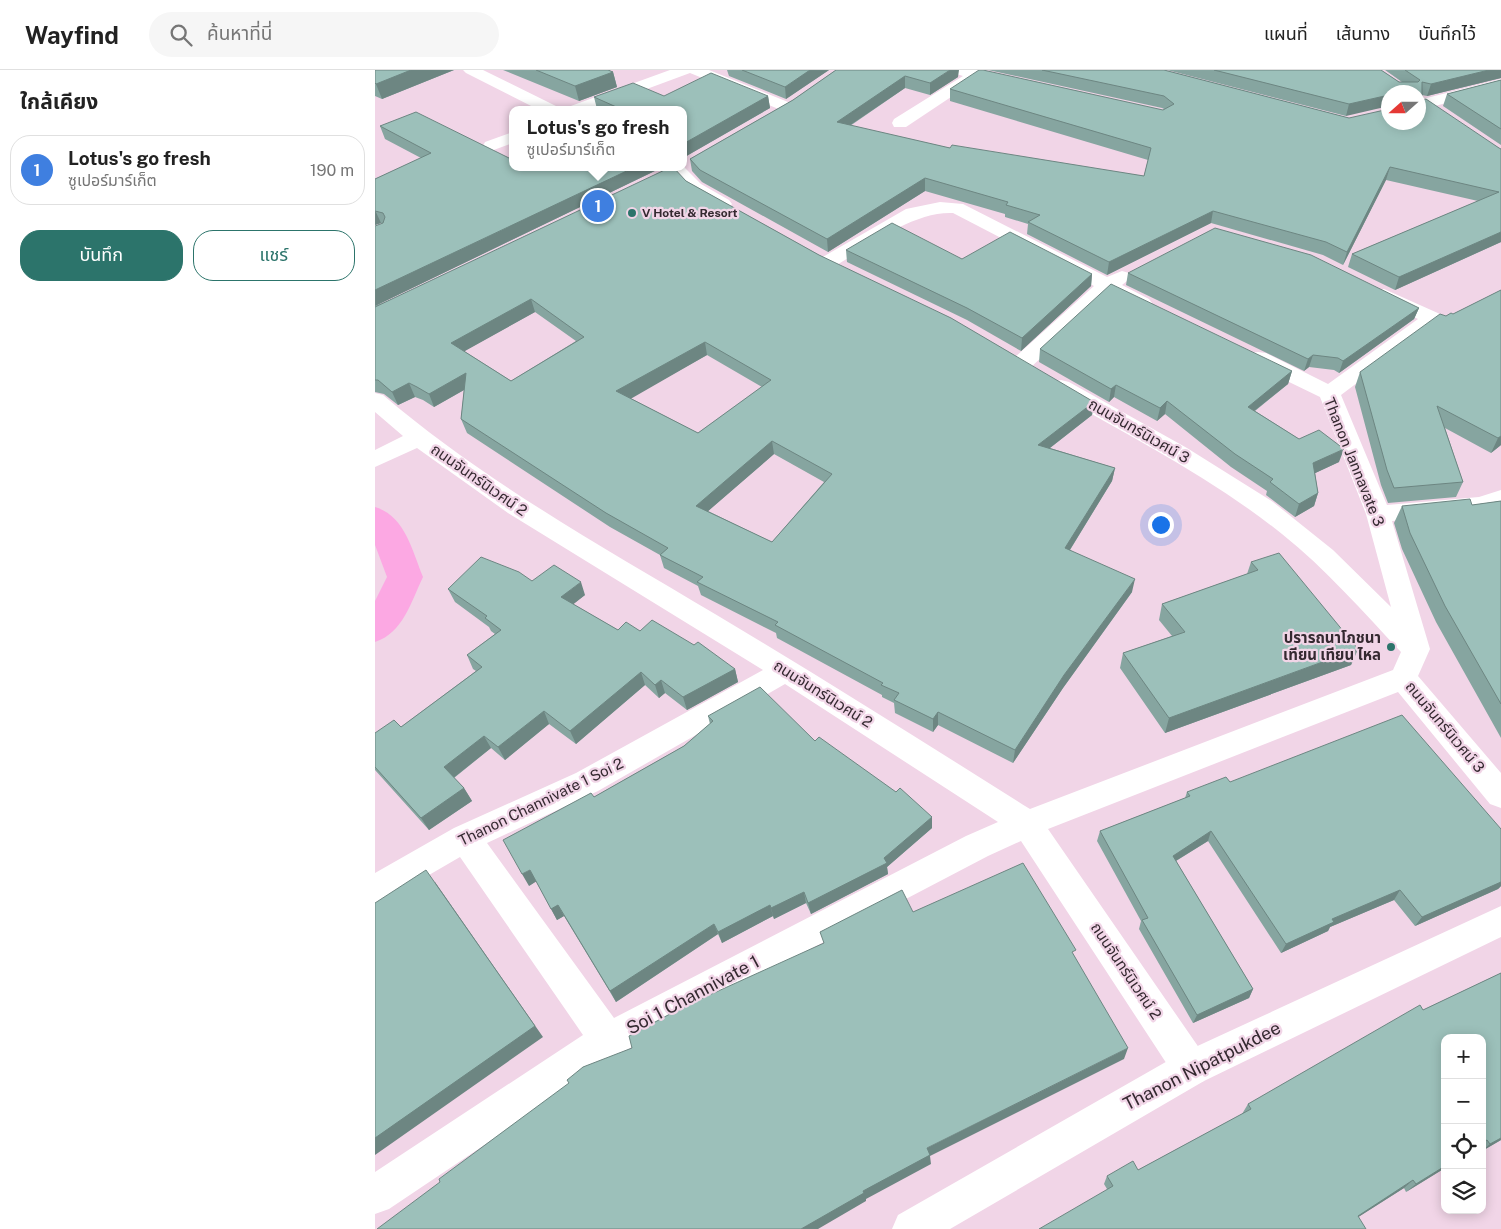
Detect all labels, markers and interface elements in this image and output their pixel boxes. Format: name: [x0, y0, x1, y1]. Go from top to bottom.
search box: [149, 12, 499, 57]
text: Wayfind: [25, 21, 119, 49]
icon: search: [167, 21, 195, 49]
text: ค้นหาที่นี่: [207, 22, 272, 44]
text: แผนที่: [1264, 23, 1308, 44]
text: เส้นทาง: [1336, 23, 1390, 44]
text: บันทึกไว้: [1418, 23, 1476, 44]
north arrow: [1381, 85, 1426, 130]
text: ใกล้เคียง: [20, 89, 98, 114]
popup: [509, 106, 687, 171]
text: Lotus's go fresh: [527, 116, 669, 138]
text: ซูเปอร์มาร์เก็ต: [527, 140, 615, 159]
text: Lotus's go fresh: [68, 147, 211, 169]
text: 1: [34, 161, 40, 180]
text: 190 m: [310, 161, 354, 180]
text: ซูเปอร์มาร์เก็ต: [68, 171, 157, 190]
pin: 1: [582, 187, 614, 225]
place label: V Hotel & Resort: [642, 206, 738, 220]
marker: V Hotel & Resort: [626, 207, 638, 219]
button: บันทึก: [20, 230, 183, 281]
button: แชร์: [193, 230, 355, 281]
street label: ถนนจันทร์นิเวศน์ 3: [1086, 395, 1193, 466]
street label: Thanon Jannavate 3: [1321, 395, 1388, 529]
street label: ถนนจันทร์นิเวศน์ 2: [428, 440, 531, 519]
your location: [1148, 512, 1174, 538]
place label: ปรารถนาโภชนา เทียน เทียน ไหล: [1283, 629, 1381, 663]
marker: ปรารถนาโภชนา เทียน เทียน ไหล: [1385, 641, 1397, 653]
street label: ถนนจันทร์นิเวศน์ 2: [771, 656, 876, 731]
street label: ถนนจันทร์นิเวศน์ 3: [1402, 678, 1488, 776]
street label: Thanon Channivate 1 Soi 2: [456, 754, 626, 849]
street label: ถนนจันทร์นิเวศน์ 2: [1088, 919, 1165, 1022]
street label: Soi 1 Channivate 1: [623, 951, 763, 1038]
street label: Thanon Nipatpukdee: [1120, 1017, 1284, 1114]
map controls: [1441, 1034, 1486, 1214]
button: +: [1441, 1034, 1486, 1079]
button: −: [1441, 1079, 1486, 1124]
button: locate: [1441, 1124, 1486, 1169]
button: layers: [1441, 1169, 1486, 1214]

